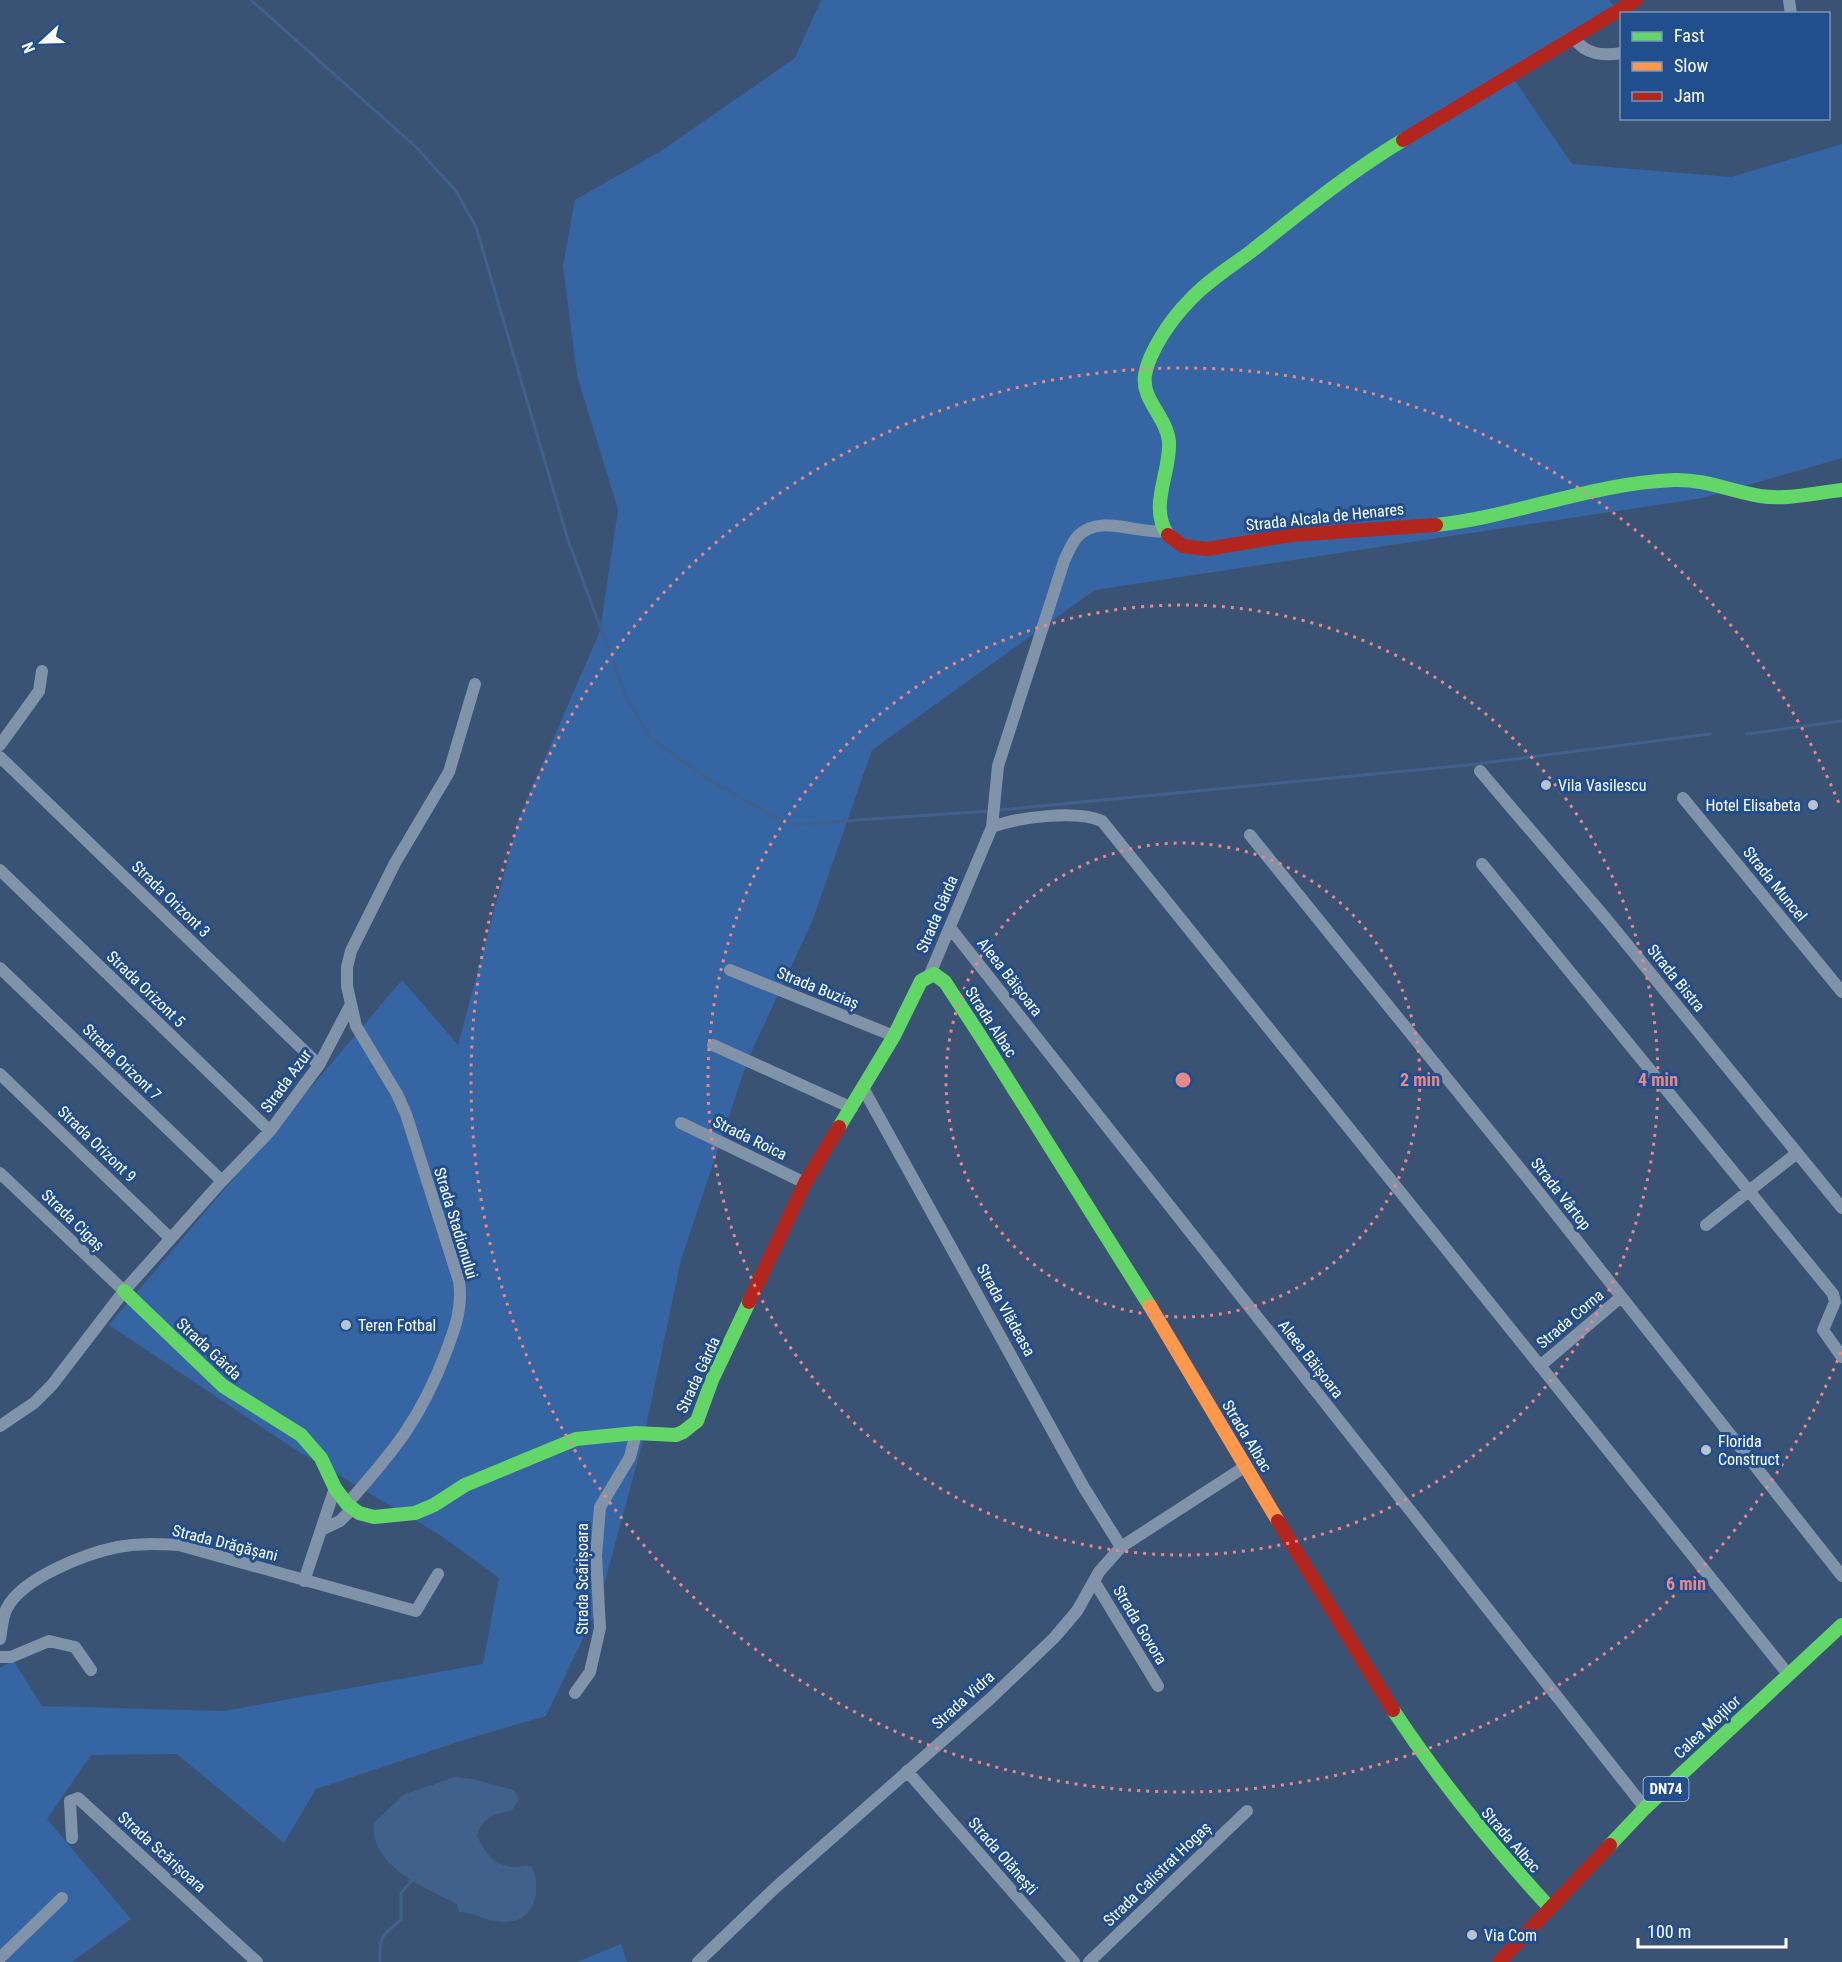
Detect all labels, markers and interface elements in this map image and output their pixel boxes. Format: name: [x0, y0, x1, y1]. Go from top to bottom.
north arrow: [12, 12, 72, 72]
legend: [1620, 12, 1830, 120]
text: Fast: [1674, 25, 1705, 46]
text: N: [18, 39, 39, 56]
text: Slow: [1674, 55, 1709, 76]
text: Jam: [1674, 85, 1705, 106]
street label: Strada Alcala de Henares: [1245, 499, 1405, 535]
place label: Vila Vasilescu: [1558, 776, 1646, 795]
marker: Vila Vasilescu: [1539, 778, 1553, 792]
place label: Hotel Elisabeta: [1705, 796, 1801, 815]
marker: Hotel Elisabeta: [1806, 798, 1820, 812]
street label: Strada Muncel: [1739, 843, 1811, 925]
street label: Strada Orizont 3: [128, 857, 214, 941]
street label: Strada Gârda: [912, 873, 962, 955]
street label: Aleea Băișoara: [973, 934, 1047, 1021]
street label: Strada Bistra: [1643, 940, 1709, 1016]
street label: Strada Orizont 5: [103, 947, 189, 1031]
street label: Strada Buziaș: [774, 963, 862, 1014]
street label: Strada Albac: [961, 983, 1021, 1061]
street label: Strada Orizont 7: [79, 1020, 165, 1104]
street label: Strada Azur: [257, 1046, 315, 1116]
text: 2 min: [1400, 1069, 1440, 1090]
text: 4 min: [1638, 1069, 1678, 1090]
centre of rings: [1173, 1070, 1193, 1090]
street label: Strada Orizont 9: [54, 1102, 140, 1186]
street label: Strada Roica: [710, 1112, 790, 1164]
street label: Strada Vârtop: [1527, 1154, 1595, 1234]
street label: Strada Stadionului: [430, 1165, 482, 1281]
street label: Strada Cigaș: [37, 1185, 108, 1255]
street label: Strada Vlădeasa: [973, 1260, 1039, 1360]
street label: Strada Corna: [1533, 1285, 1607, 1353]
street label: Strada Gârda: [173, 1314, 245, 1384]
place label: Teren Fotbal: [358, 1316, 436, 1335]
street label: Aleea Băișoara: [1274, 1316, 1348, 1403]
marker: Teren Fotbal: [339, 1318, 353, 1332]
street label: Strada Gârda: [672, 1334, 724, 1416]
street label: Strada Albac: [1218, 1397, 1276, 1475]
place label: Florida Construct: [1718, 1432, 1780, 1469]
marker: Florida Construct: [1699, 1443, 1713, 1457]
street label: Strada Drăgășani: [170, 1521, 280, 1566]
street label: Strada Scărișoara: [573, 1523, 593, 1635]
text: 6 min: [1666, 1573, 1706, 1594]
street label: Strada Govora: [1109, 1582, 1171, 1668]
street label: Strada Vidra: [928, 1667, 998, 1733]
street label: Calea Moților: [1670, 1691, 1745, 1763]
road number: DN74: [1644, 1777, 1688, 1801]
street label: Strada Albac: [1477, 1803, 1545, 1877]
street label: Strada Scărișoara: [113, 1808, 210, 1897]
street label: Strada Olănești: [963, 1813, 1042, 1899]
street label: Strada Calistrat Hogaș: [1099, 1818, 1215, 1931]
scale bar: [1638, 1911, 1786, 1949]
text: 100 m: [1647, 1921, 1691, 1942]
place label: Via Com: [1484, 1926, 1537, 1945]
marker: Via Com: [1465, 1928, 1479, 1942]

